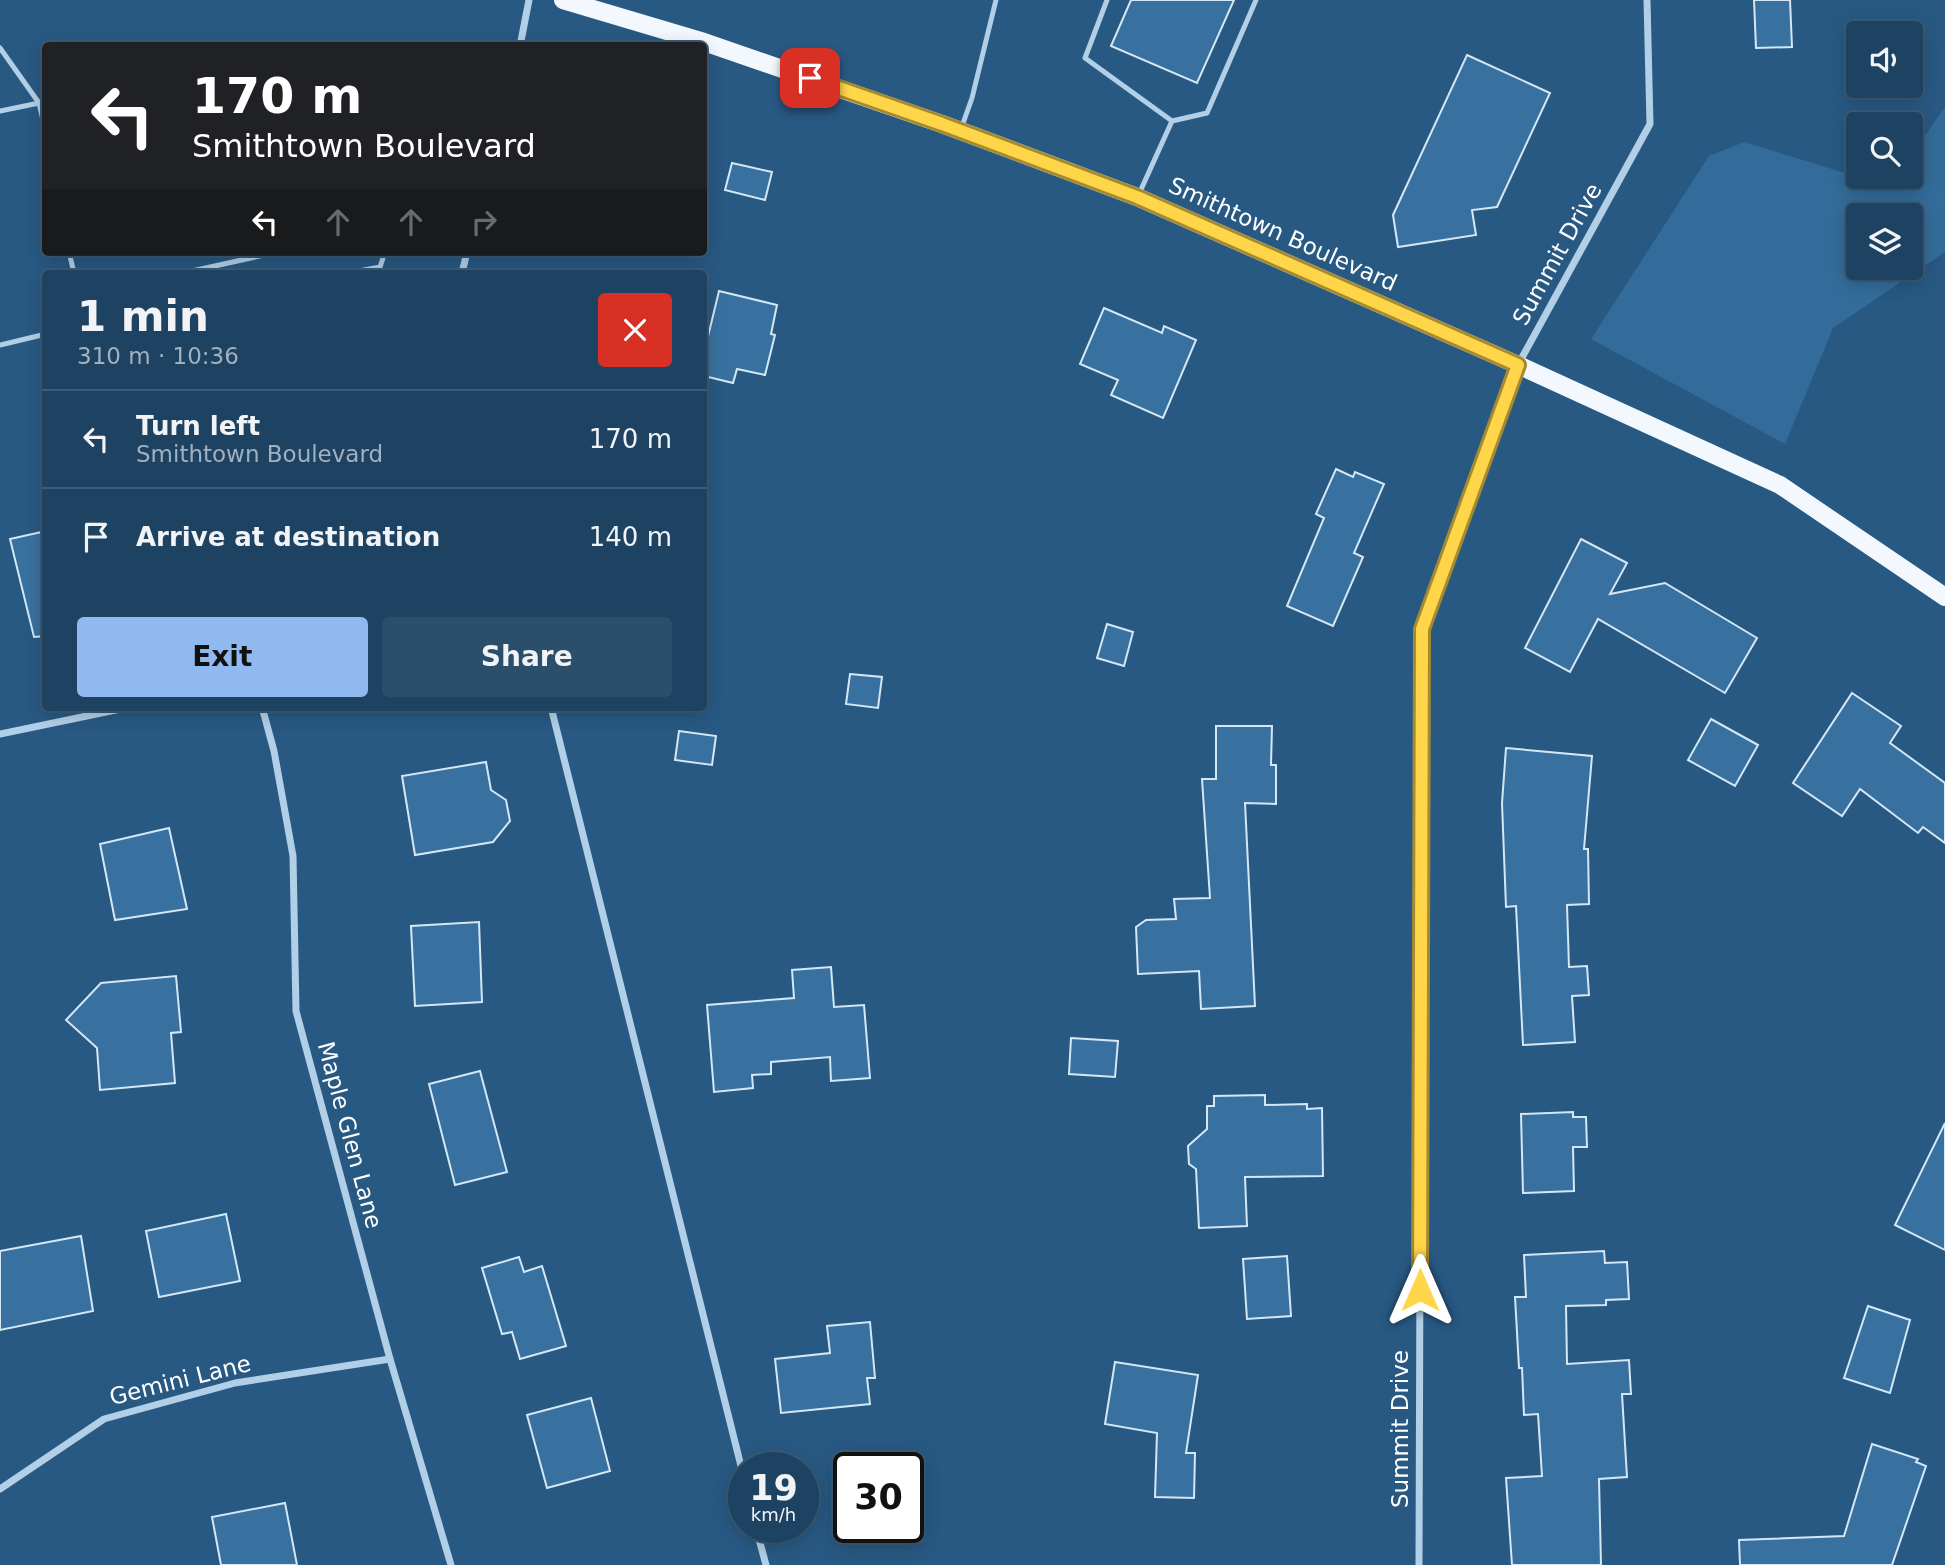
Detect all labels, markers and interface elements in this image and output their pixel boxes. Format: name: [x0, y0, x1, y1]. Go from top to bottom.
map controls: [1846, 21, 1923, 280]
button: sound: [1846, 21, 1923, 98]
pin: [780, 48, 840, 108]
icon: arrive: [791, 59, 829, 97]
text: 170 m: [192, 68, 362, 125]
icon: left: [77, 70, 168, 161]
button: search: [1846, 112, 1923, 189]
text: Smithtown Boulevard: [192, 127, 536, 165]
street label: Smithtown Boulevard: [1165, 172, 1401, 296]
street label: Summit Drive: [1507, 179, 1607, 329]
icon: left: [246, 203, 284, 241]
icon: ahead: [319, 203, 357, 241]
icon: ahead: [392, 203, 430, 241]
icon: right: [465, 203, 503, 241]
button: layers: [1846, 203, 1923, 280]
text: 1 min: [77, 292, 209, 341]
button: close: [598, 293, 672, 367]
text: 310 m · 10:36: [77, 343, 239, 369]
text: Turn left: [136, 411, 260, 441]
icon: left: [77, 420, 115, 458]
text: 170 m: [589, 424, 672, 454]
text: Smithtown Boulevard: [136, 441, 383, 467]
icon: arrive: [77, 518, 115, 556]
text: Arrive at destination: [136, 522, 440, 552]
text: 140 m: [589, 522, 672, 552]
button: Exit: [77, 617, 368, 697]
button: Share: [382, 617, 672, 697]
street label: Maple Glen Lane: [313, 1039, 387, 1231]
position arrow: [1383, 1253, 1457, 1327]
street label: Gemini Lane: [107, 1350, 253, 1410]
street label: Summit Drive: [1387, 1350, 1413, 1508]
speed limit sign: 30: [833, 1452, 924, 1543]
text: 19: [749, 1468, 798, 1508]
text: km/h: [751, 1504, 796, 1525]

